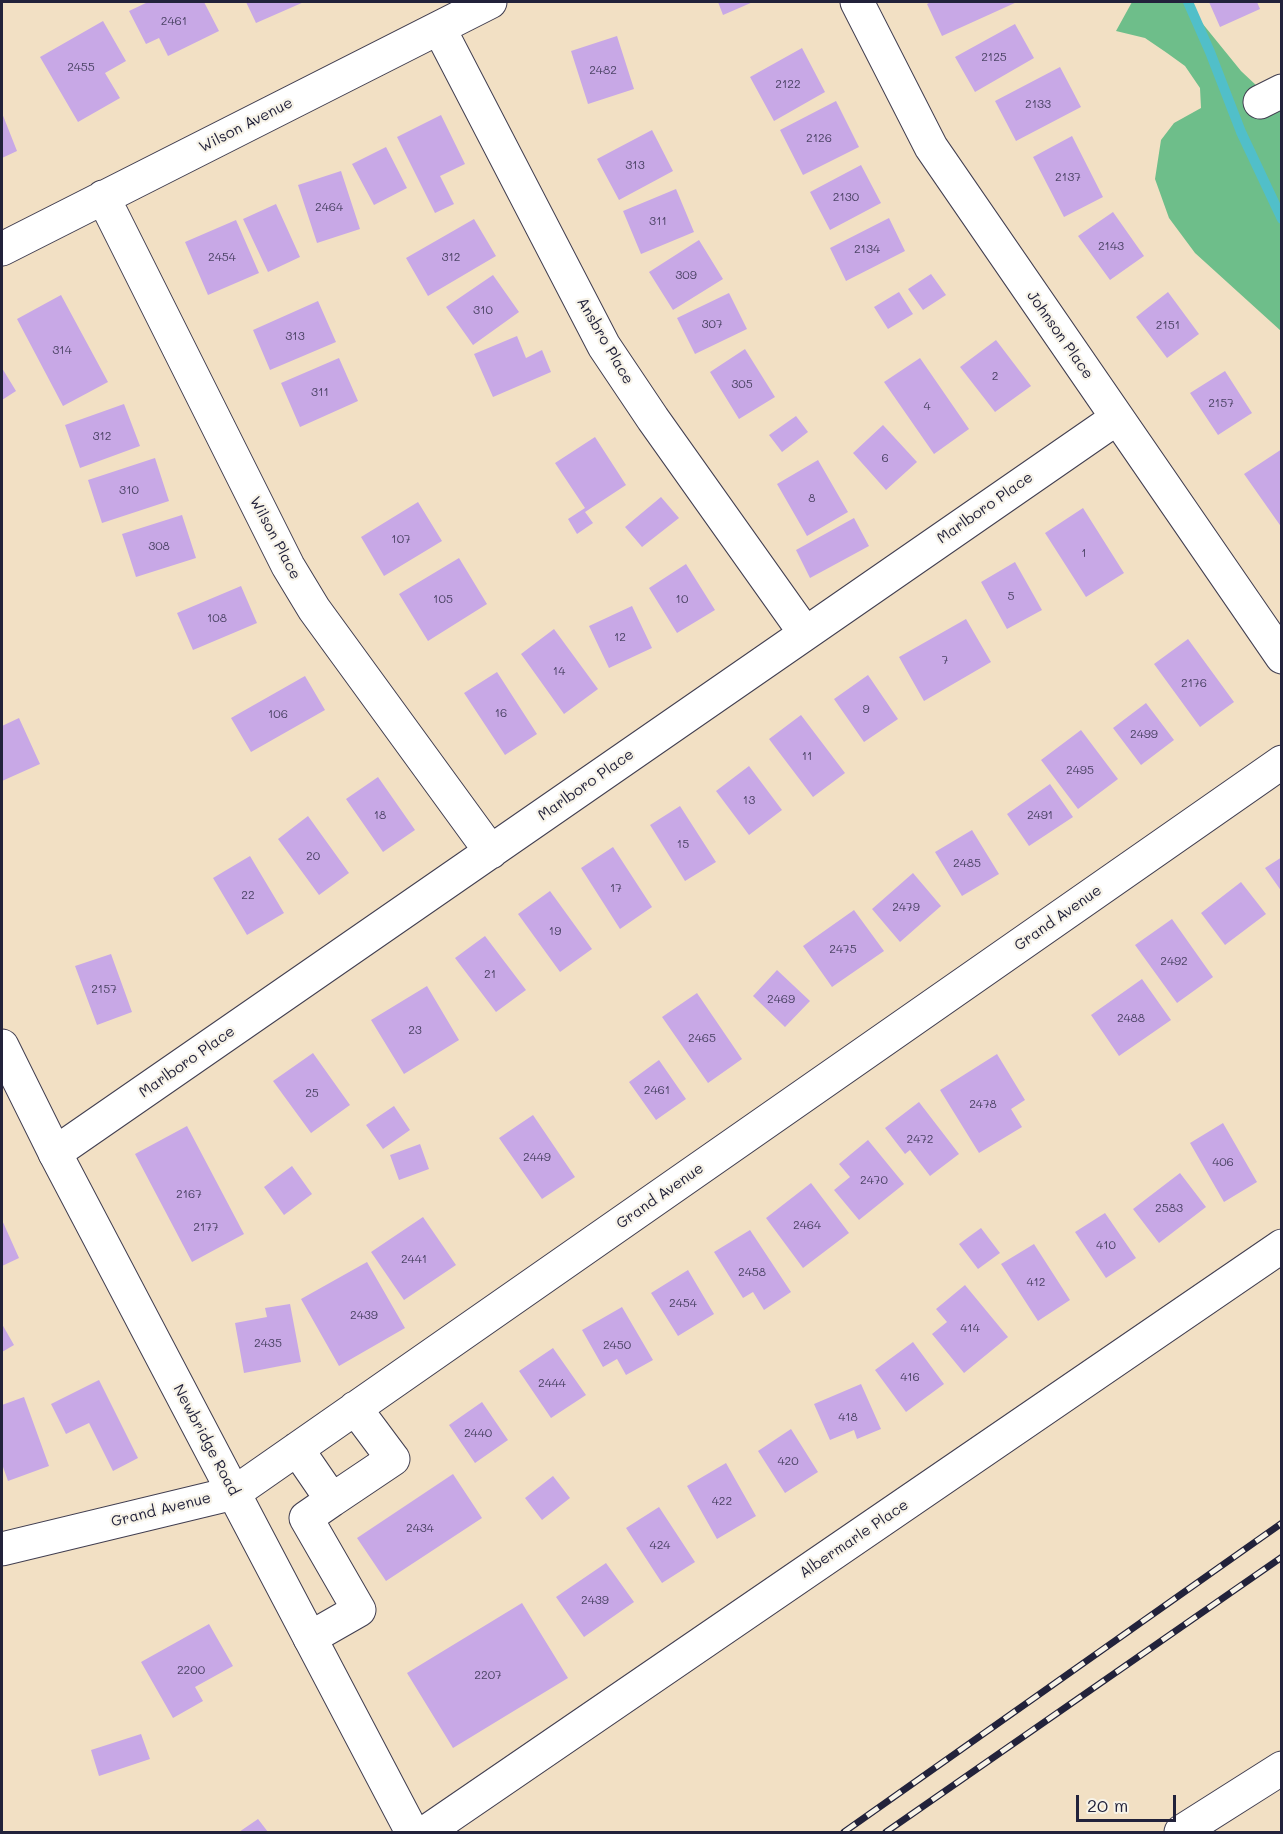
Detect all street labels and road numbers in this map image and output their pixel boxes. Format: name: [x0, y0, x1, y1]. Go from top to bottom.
street label: Wilson Avenue: [196, 94, 296, 156]
street label: Johnson Place: [1023, 287, 1097, 383]
street label: Ansbro Place: [573, 294, 637, 388]
street label: Marlboro Place: [934, 468, 1036, 548]
street label: Wilson Place: [246, 494, 304, 582]
street label: Marlboro Place: [535, 745, 637, 825]
street label: Grand Avenue: [1011, 881, 1105, 955]
street label: Marlboro Place: [136, 1022, 238, 1102]
street label: Grand Avenue: [613, 1159, 707, 1233]
street label: Newbridge Road: [169, 1381, 243, 1499]
street label: Grand Avenue: [109, 1489, 213, 1531]
street label: Albermarle Place: [796, 1496, 912, 1582]

